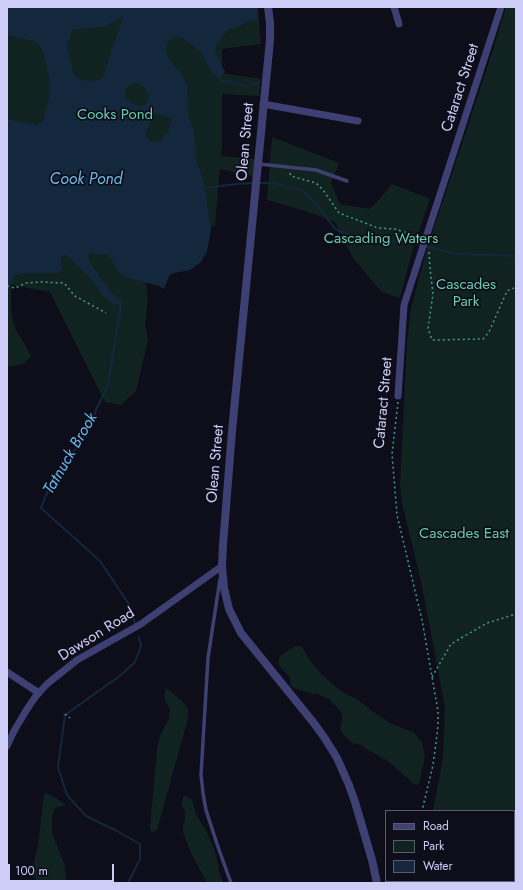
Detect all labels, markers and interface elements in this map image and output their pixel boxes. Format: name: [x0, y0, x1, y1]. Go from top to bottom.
street label: Cataract Street: [438, 42, 484, 134]
street label: Olean Street: [234, 102, 258, 182]
park label: Cooks Pond: [77, 106, 153, 124]
water label: Cook Pond: [50, 170, 122, 190]
park label: Cascading Waters: [324, 230, 438, 248]
park label: Cascades Park: [436, 276, 496, 311]
street label: Cataract Street: [371, 357, 397, 449]
water label: Tatnuck Brook: [40, 410, 102, 498]
street label: Olean Street: [204, 424, 228, 504]
park label: Cascades East: [419, 525, 509, 543]
street label: Dawson Road: [56, 604, 138, 666]
legend: [385, 810, 515, 882]
text: Road: [423, 817, 449, 835]
text: Park: [423, 837, 444, 855]
scale bar: [10, 856, 116, 882]
text: Water: [423, 857, 453, 875]
text: 100 m: [15, 862, 48, 880]

